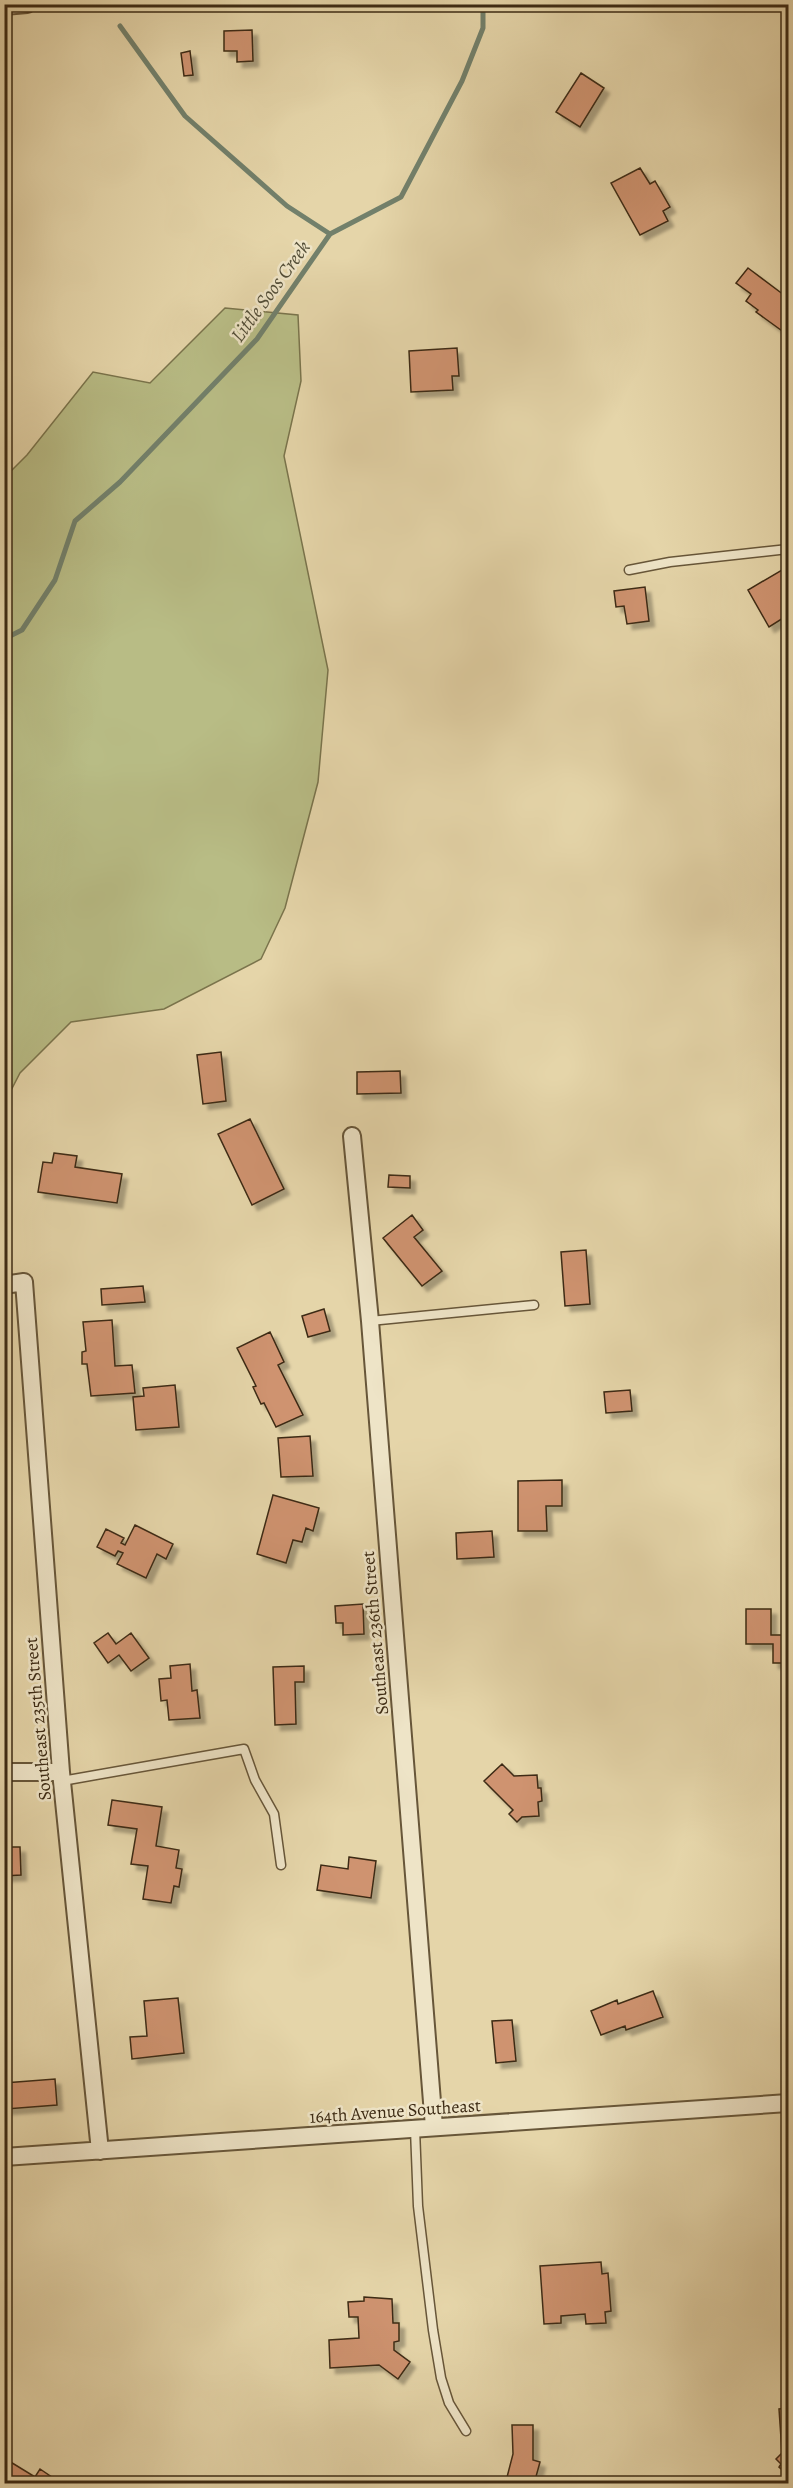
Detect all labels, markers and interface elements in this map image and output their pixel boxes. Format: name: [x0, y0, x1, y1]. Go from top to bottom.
water label: Little Soos Creek: [224, 235, 317, 348]
street label: Southeast 236th Street: [356, 1550, 394, 1716]
street label: Southeast 235th Street: [19, 1636, 57, 1802]
street label: 164th Avenue Southeast: [308, 2093, 482, 2129]

